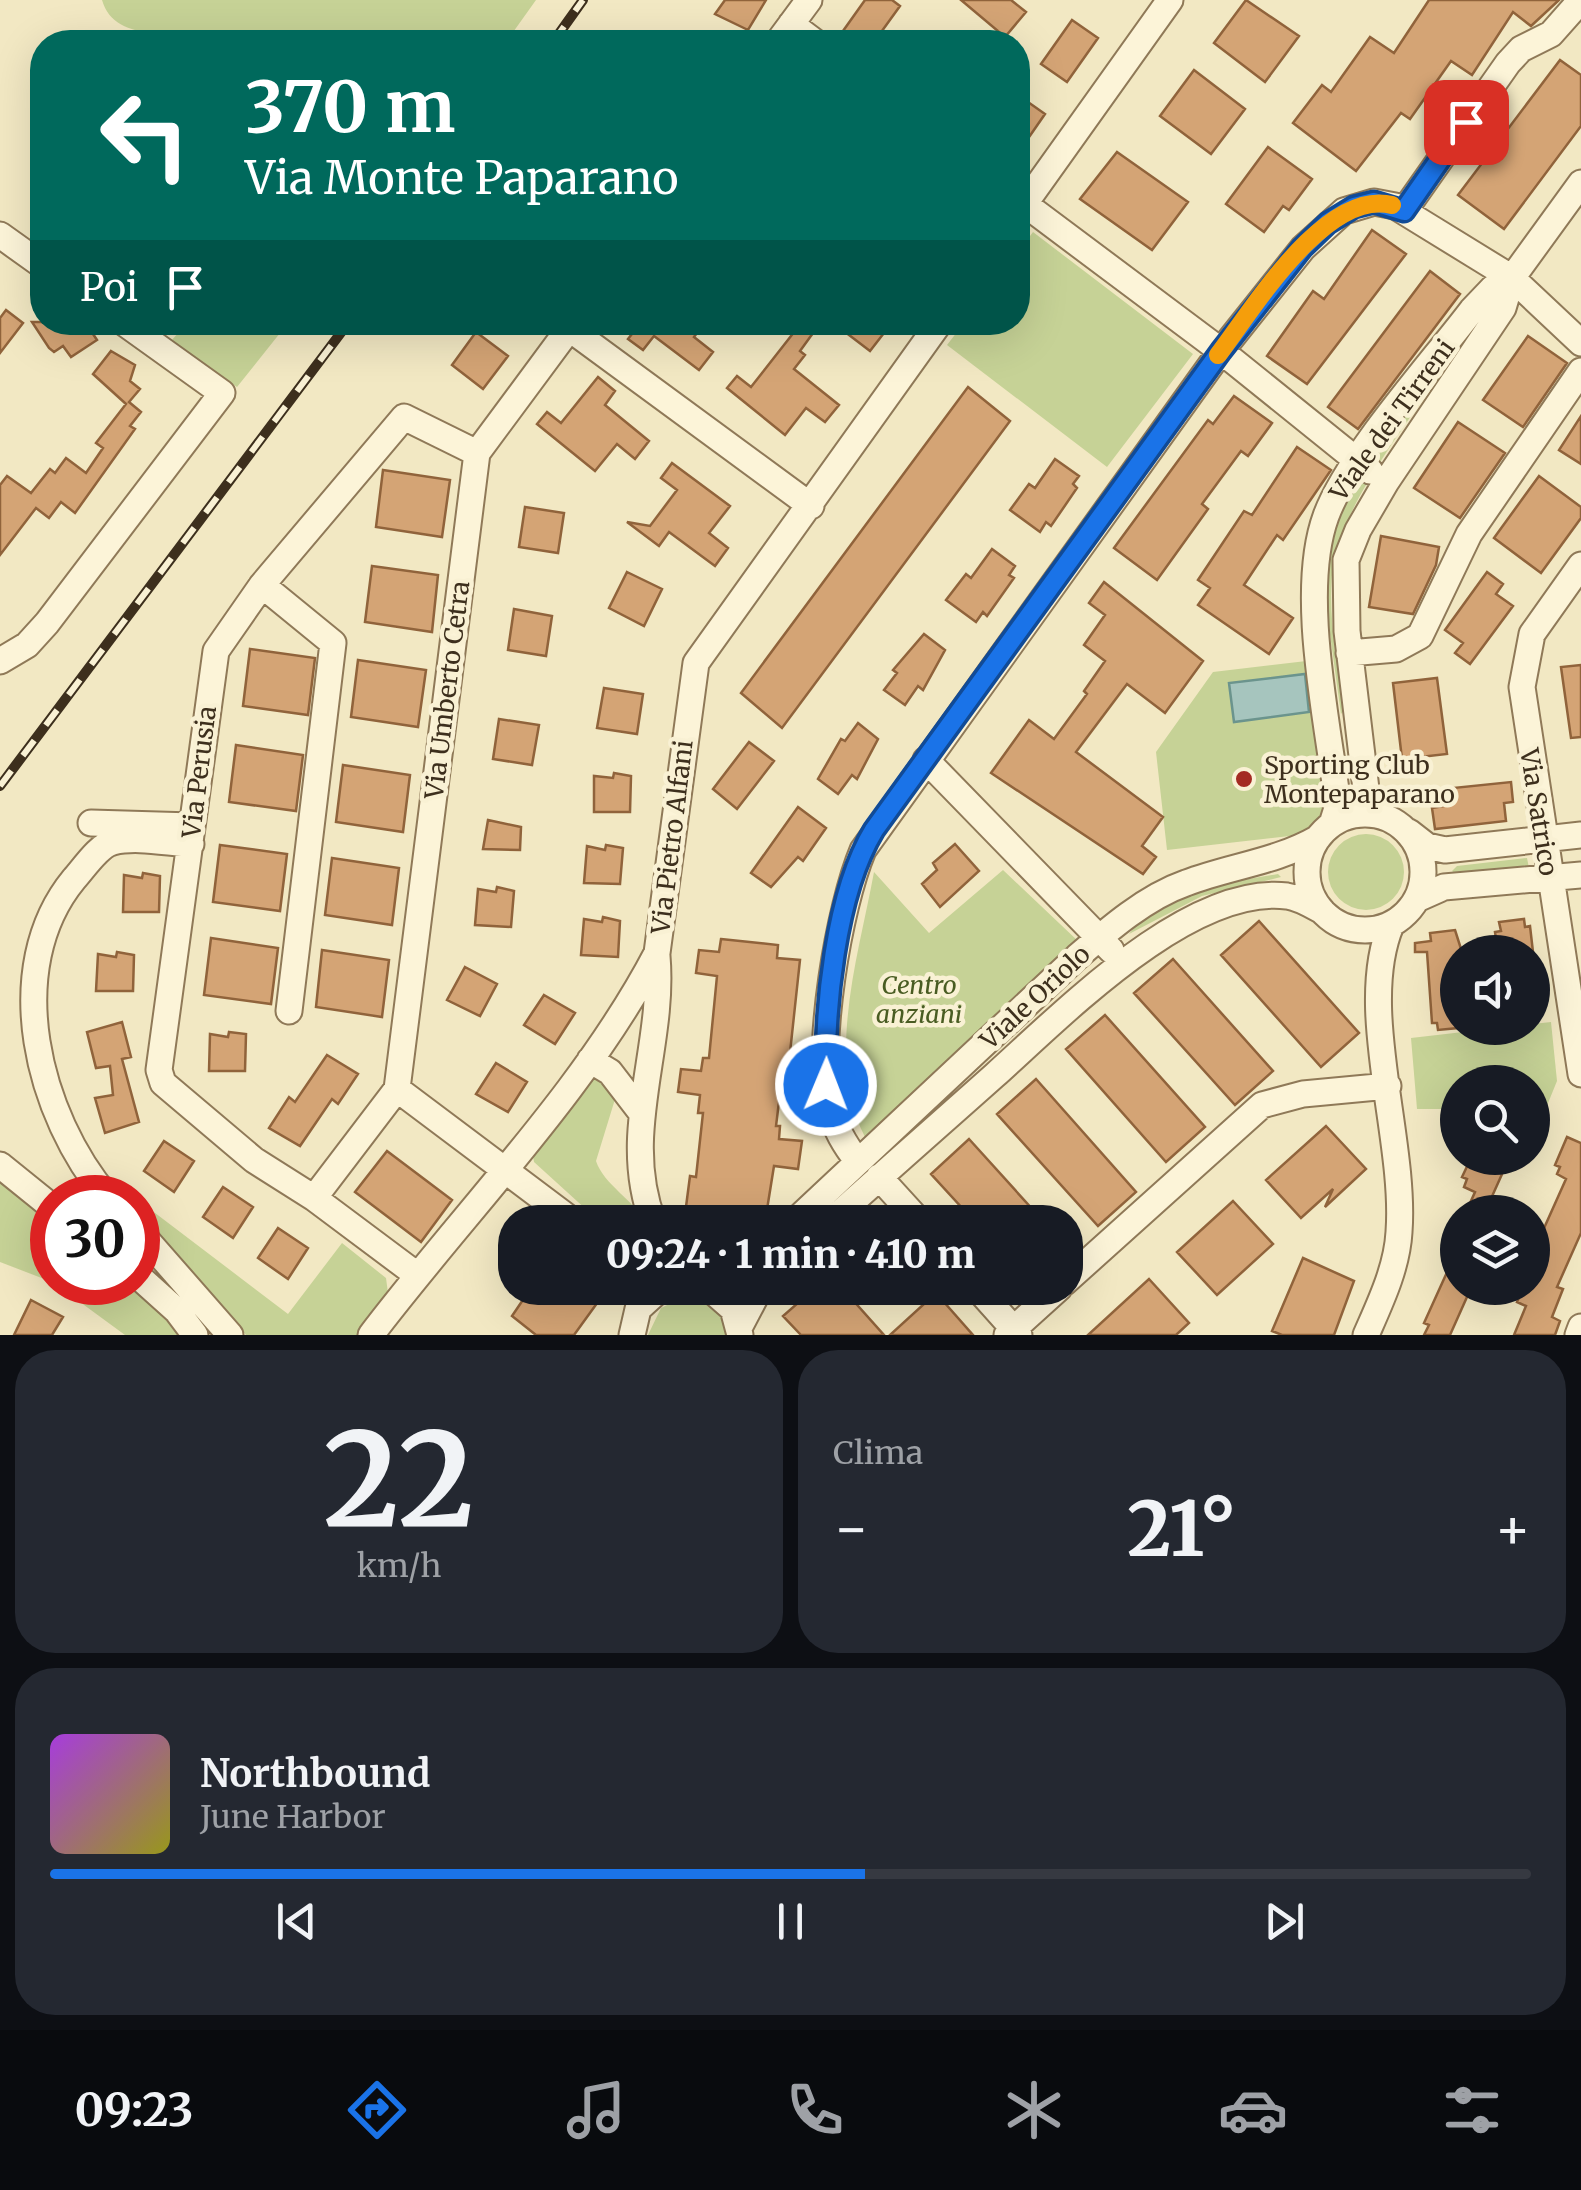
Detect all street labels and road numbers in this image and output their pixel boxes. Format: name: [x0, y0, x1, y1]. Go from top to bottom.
street label: Viale dei Tirreni: [1322, 333, 1461, 508]
street label: Via Umberto Cetra: [418, 579, 476, 802]
street label: Via Perusia: [175, 704, 223, 841]
street label: Via Pietro Alfani: [644, 738, 700, 937]
street label: Via Satrico: [1513, 745, 1565, 878]
street label: Viale Oriolo: [973, 938, 1097, 1057]

